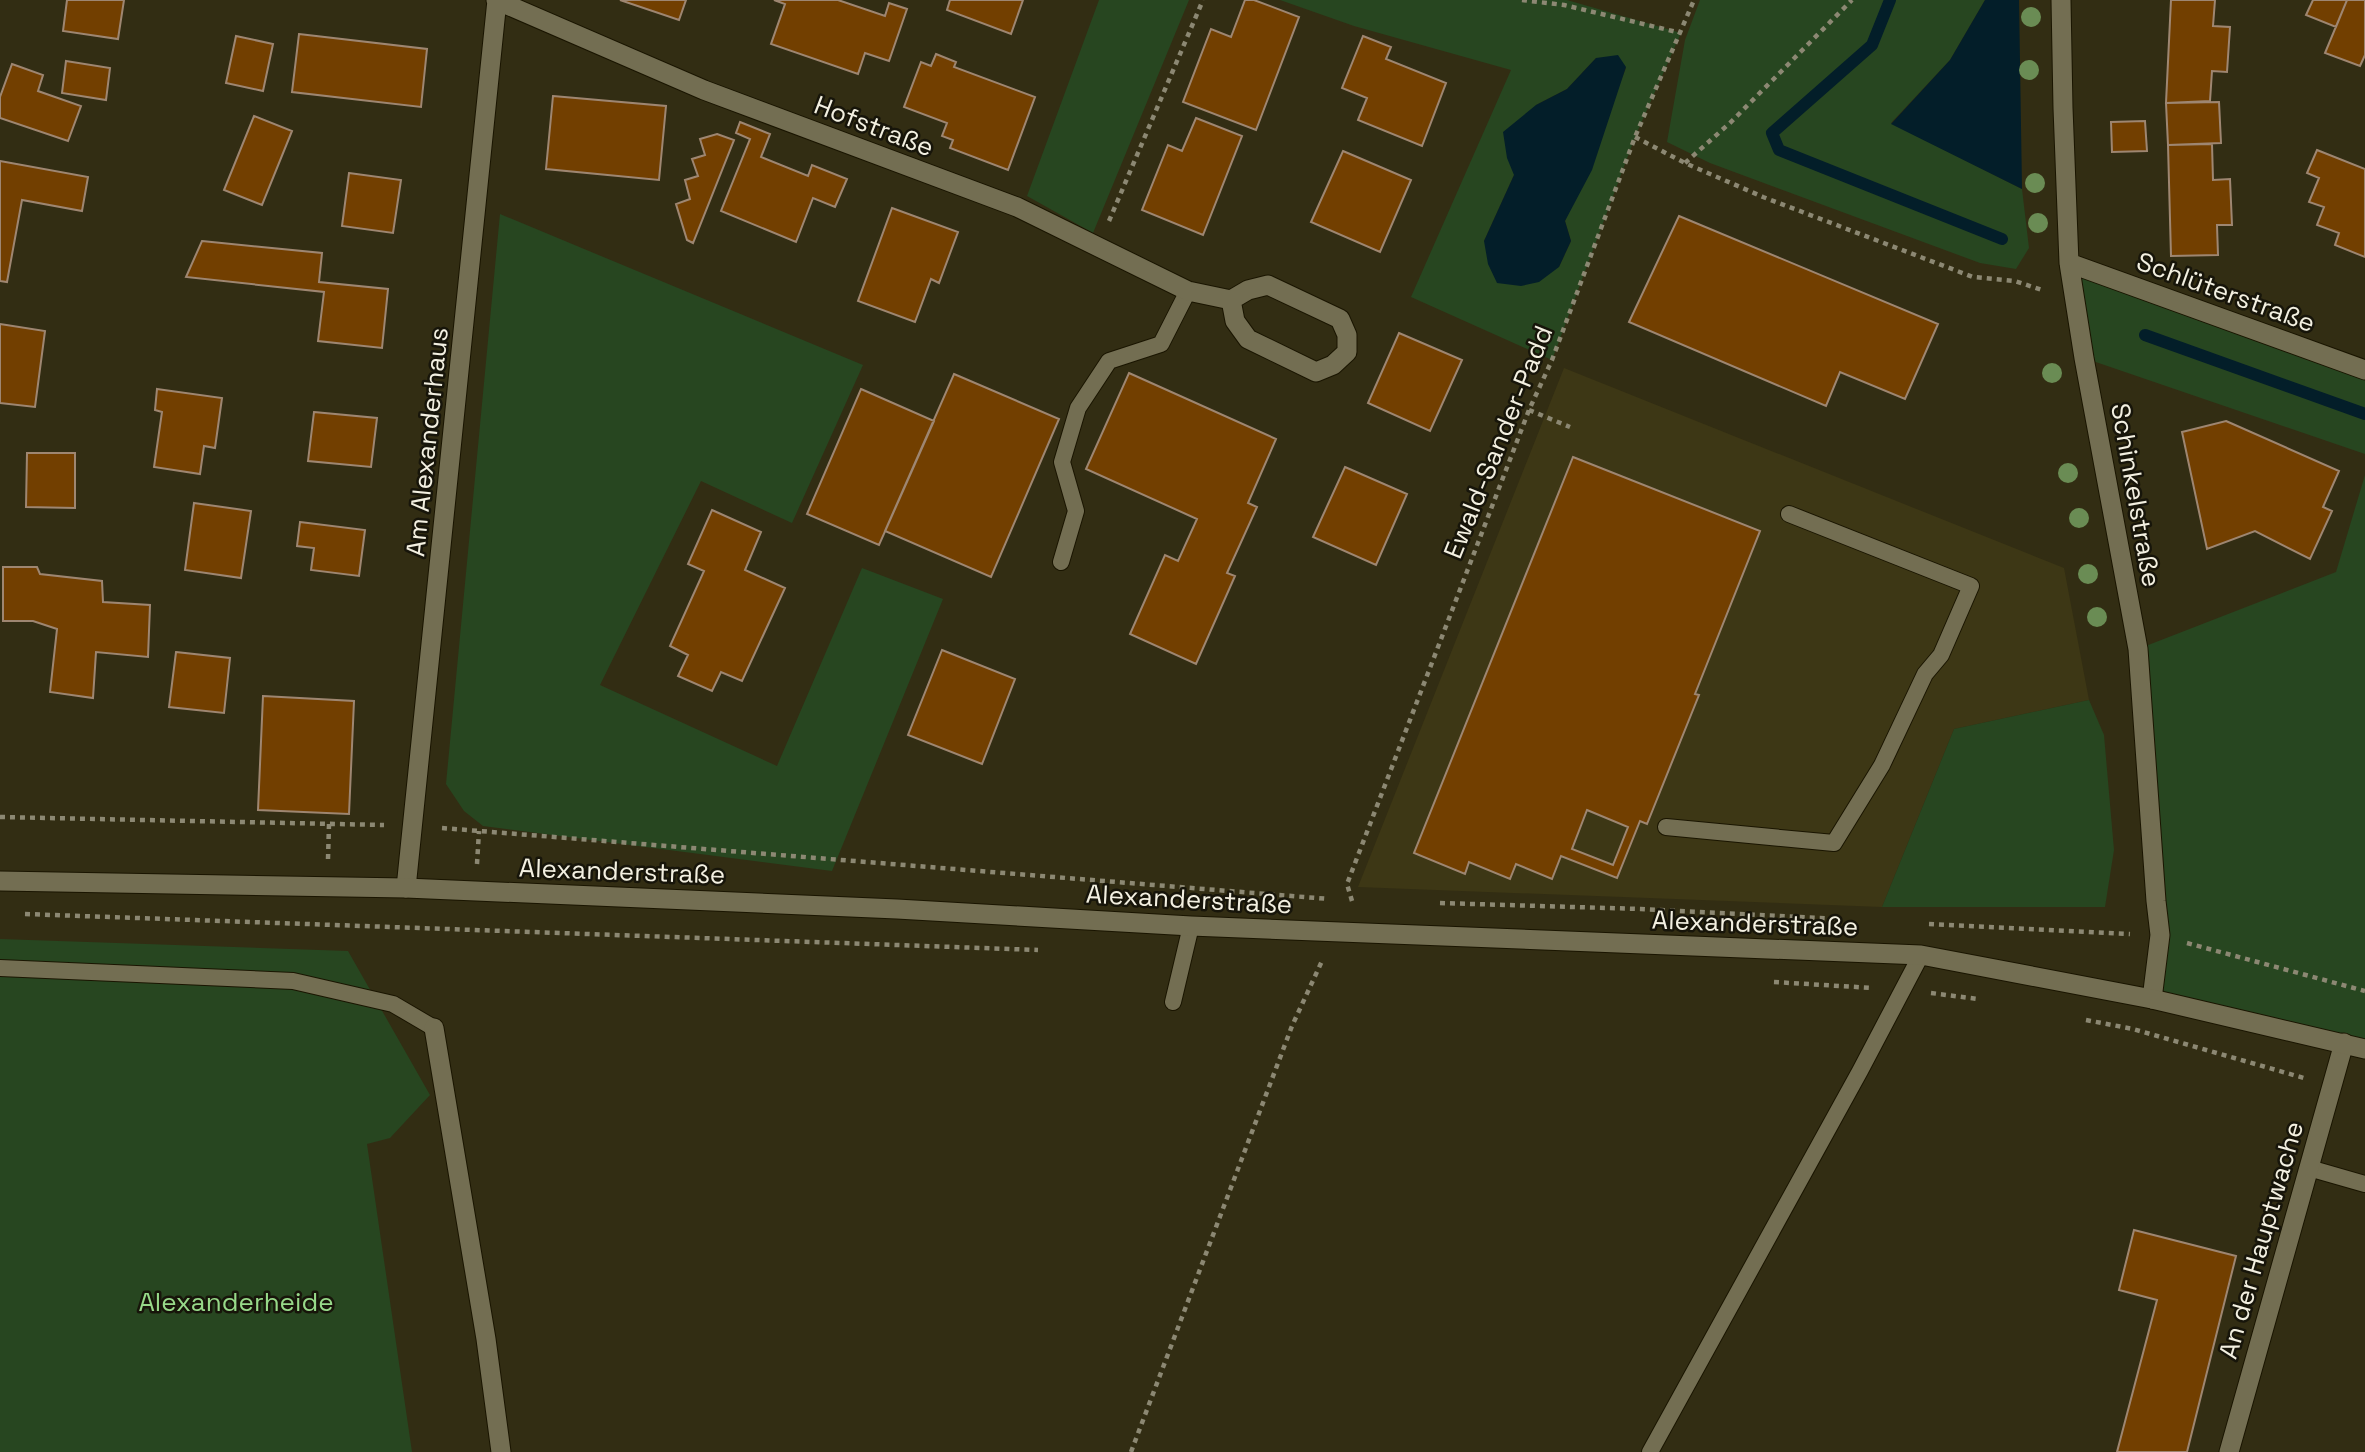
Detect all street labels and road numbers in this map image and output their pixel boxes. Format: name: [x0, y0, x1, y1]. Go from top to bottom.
street label: Hofstraße: [809, 88, 939, 164]
street label: Schlüterstraße: [2132, 244, 2320, 340]
street label: Ewald-Sander-Padd: [1436, 320, 1560, 564]
street label: Am Alexanderhaus: [398, 326, 456, 558]
street label: Schinkelstraße: [2103, 400, 2169, 590]
street label: Alexanderstraße: [518, 850, 726, 892]
street label: Alexanderstraße: [1085, 877, 1293, 921]
street label: Alexanderstraße: [1651, 902, 1859, 944]
street label: An der Hauptwache: [2211, 1117, 2311, 1363]

